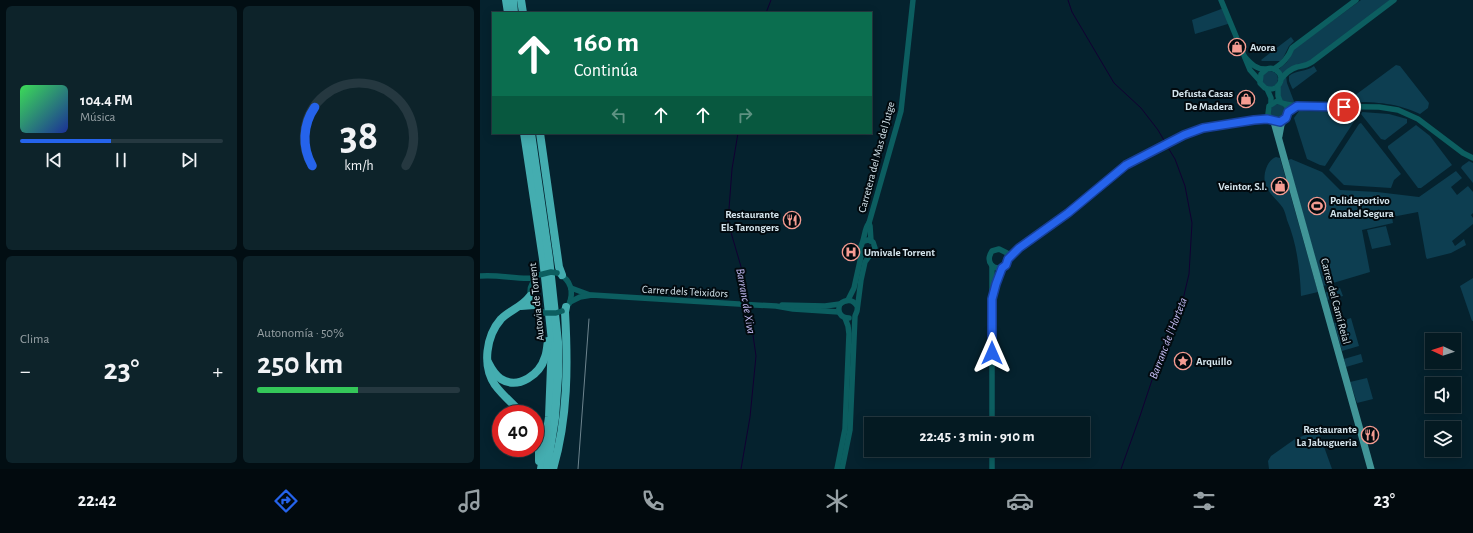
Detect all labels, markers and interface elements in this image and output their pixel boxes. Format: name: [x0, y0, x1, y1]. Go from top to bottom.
icon: ahead: [508, 28, 560, 80]
text: 160 m: [574, 29, 639, 57]
shop icon: Avora: [1227, 37, 1247, 57]
place label: Avora: [1250, 42, 1276, 53]
text: Continúa: [574, 62, 638, 80]
place label: Defusta Casas De Madera: [1172, 88, 1234, 112]
shop icon: Defusta Casas De Madera: [1236, 89, 1256, 109]
pin: [1327, 90, 1361, 124]
text: 104.4 FM: [80, 93, 133, 108]
icon: arrive: [1333, 96, 1355, 118]
street label: Carretera del Mas del Jutge: [856, 100, 897, 214]
icon: left: [608, 104, 630, 126]
icon: ahead: [650, 104, 672, 126]
icon: ahead: [692, 104, 714, 126]
icon: right: [734, 104, 756, 126]
text: Música: [80, 111, 115, 124]
text: 38: [339, 116, 378, 157]
icon: previous: [43, 149, 65, 171]
icon: pause: [110, 149, 132, 171]
icon: next: [178, 149, 200, 171]
text: km/h: [344, 159, 373, 173]
shop icon: Veintor, S.l.: [1270, 176, 1290, 196]
place label: Veintor, S.l.: [1218, 181, 1267, 192]
place label: Polideportivo Anabel Segura: [1330, 195, 1394, 219]
sports icon: Polideportivo Anabel Segura: [1307, 196, 1327, 216]
place label: Restaurante Els Tarongers: [721, 209, 779, 233]
restaurant icon: Restaurante Els Tarongers: [782, 210, 802, 230]
hospital icon: Umivale Torrent: [841, 242, 861, 262]
place label: Umivale Torrent: [864, 247, 935, 258]
street label: Carrer del Camí Reial: [1319, 257, 1352, 345]
street label: Autovia de Torrent: [527, 262, 546, 342]
water label: Barranc de Xiva: [734, 267, 758, 335]
street label: Carrer dels Teixidors: [642, 284, 728, 299]
water label: Barranc de l'Horteta: [1147, 296, 1189, 380]
text: Autonomía · 50%: [257, 327, 344, 340]
position arrow: [971, 332, 1013, 374]
text: Clima: [20, 333, 50, 346]
north arrow: [1425, 333, 1461, 369]
map controls: [1425, 333, 1461, 457]
text: 250 km: [257, 349, 343, 379]
place icon: Arquillo: [1173, 351, 1193, 371]
text: 23°: [104, 355, 139, 385]
place label: Arquillo: [1196, 356, 1232, 367]
text: −: [20, 360, 31, 382]
text: +: [212, 360, 223, 382]
button: sound: [1425, 377, 1461, 413]
speed limit sign: 40: [492, 405, 544, 457]
button: layers: [1425, 421, 1461, 457]
place label: Restaurante La Jabugueria: [1297, 424, 1358, 448]
restaurant icon: Restaurante La Jabugueria: [1360, 425, 1380, 445]
text: 22:45 · 3 min · 910 m: [919, 429, 1035, 444]
icon: directions: [272, 487, 300, 515]
icon: music: [456, 487, 484, 515]
icon: phone: [639, 487, 667, 515]
icon: climate: [823, 487, 851, 515]
icon: car: [1006, 487, 1034, 515]
icon: filters: [1190, 487, 1218, 515]
text: 22:42: [78, 492, 116, 510]
text: 23°: [1374, 492, 1395, 510]

